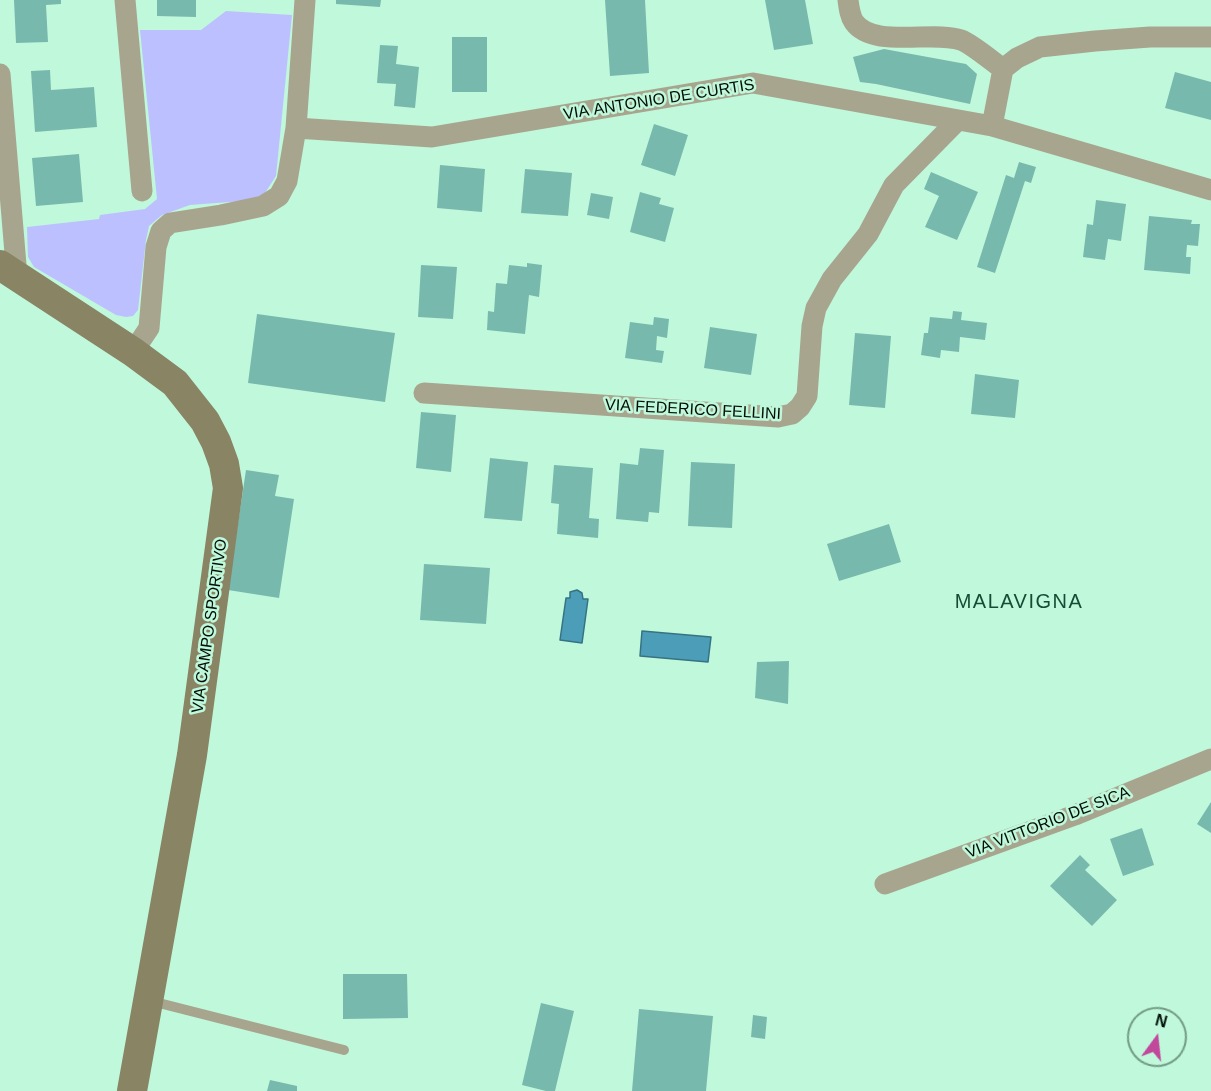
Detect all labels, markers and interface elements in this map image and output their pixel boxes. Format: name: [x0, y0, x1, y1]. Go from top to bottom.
street label: VIA ANTONIO DE CURTIS: [562, 75, 756, 125]
street label: VIA FEDERICO FELLINI: [605, 396, 781, 424]
street label: VIA CAMPO SPORTIVO: [188, 538, 232, 714]
district label: MALAVIGNA: [955, 590, 1083, 614]
street label: VIA VITTORIO DE SICA: [963, 783, 1133, 863]
north arrow: [1127, 1007, 1187, 1067]
text: N: [1153, 1011, 1169, 1031]

